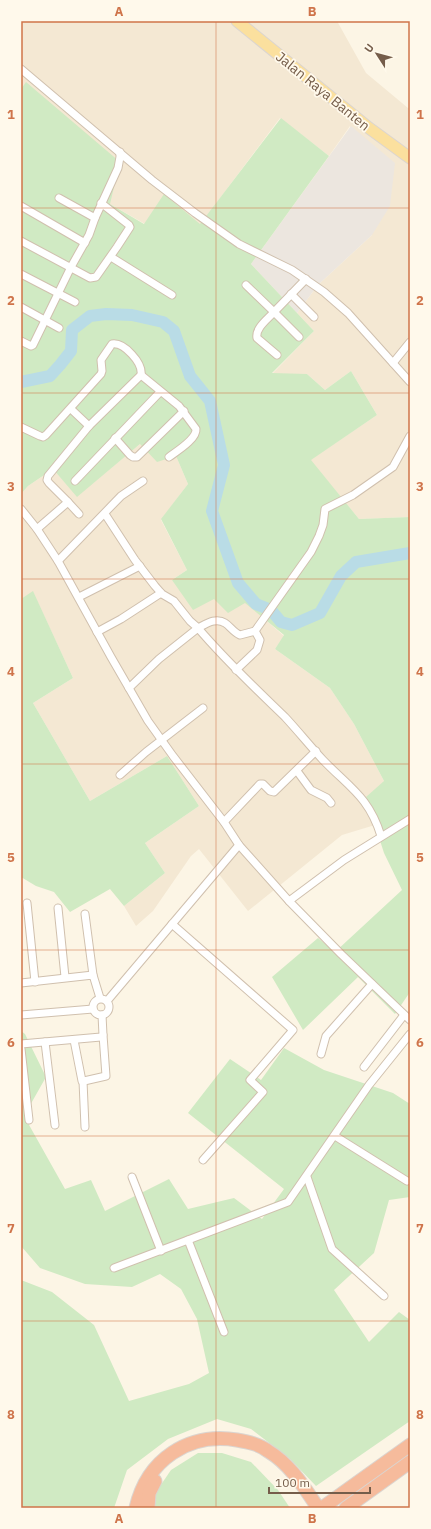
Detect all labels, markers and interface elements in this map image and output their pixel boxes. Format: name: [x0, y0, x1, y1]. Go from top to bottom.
text: A: [115, 3, 124, 20]
text: B: [308, 3, 317, 20]
north arrow: [357, 34, 397, 74]
text: U: [361, 41, 377, 55]
street label: Jalan Raya Banten: [272, 47, 374, 135]
text: 1: [7, 106, 15, 123]
text: 1: [416, 106, 424, 123]
text: 2: [7, 292, 15, 309]
text: 2: [416, 292, 424, 309]
text: 3: [7, 478, 15, 495]
text: 3: [416, 478, 424, 495]
text: 4: [7, 663, 15, 680]
text: 4: [416, 663, 424, 680]
text: 5: [7, 849, 15, 866]
text: 5: [416, 849, 424, 866]
text: 6: [7, 1034, 15, 1051]
text: 6: [416, 1034, 424, 1051]
text: 7: [7, 1220, 15, 1237]
text: 7: [416, 1220, 424, 1237]
text: 8: [7, 1406, 15, 1423]
text: 8: [416, 1406, 424, 1423]
scale bar: [269, 1469, 370, 1495]
text: 100 m: [275, 1475, 310, 1490]
text: A: [115, 1510, 124, 1527]
text: B: [308, 1510, 317, 1527]

